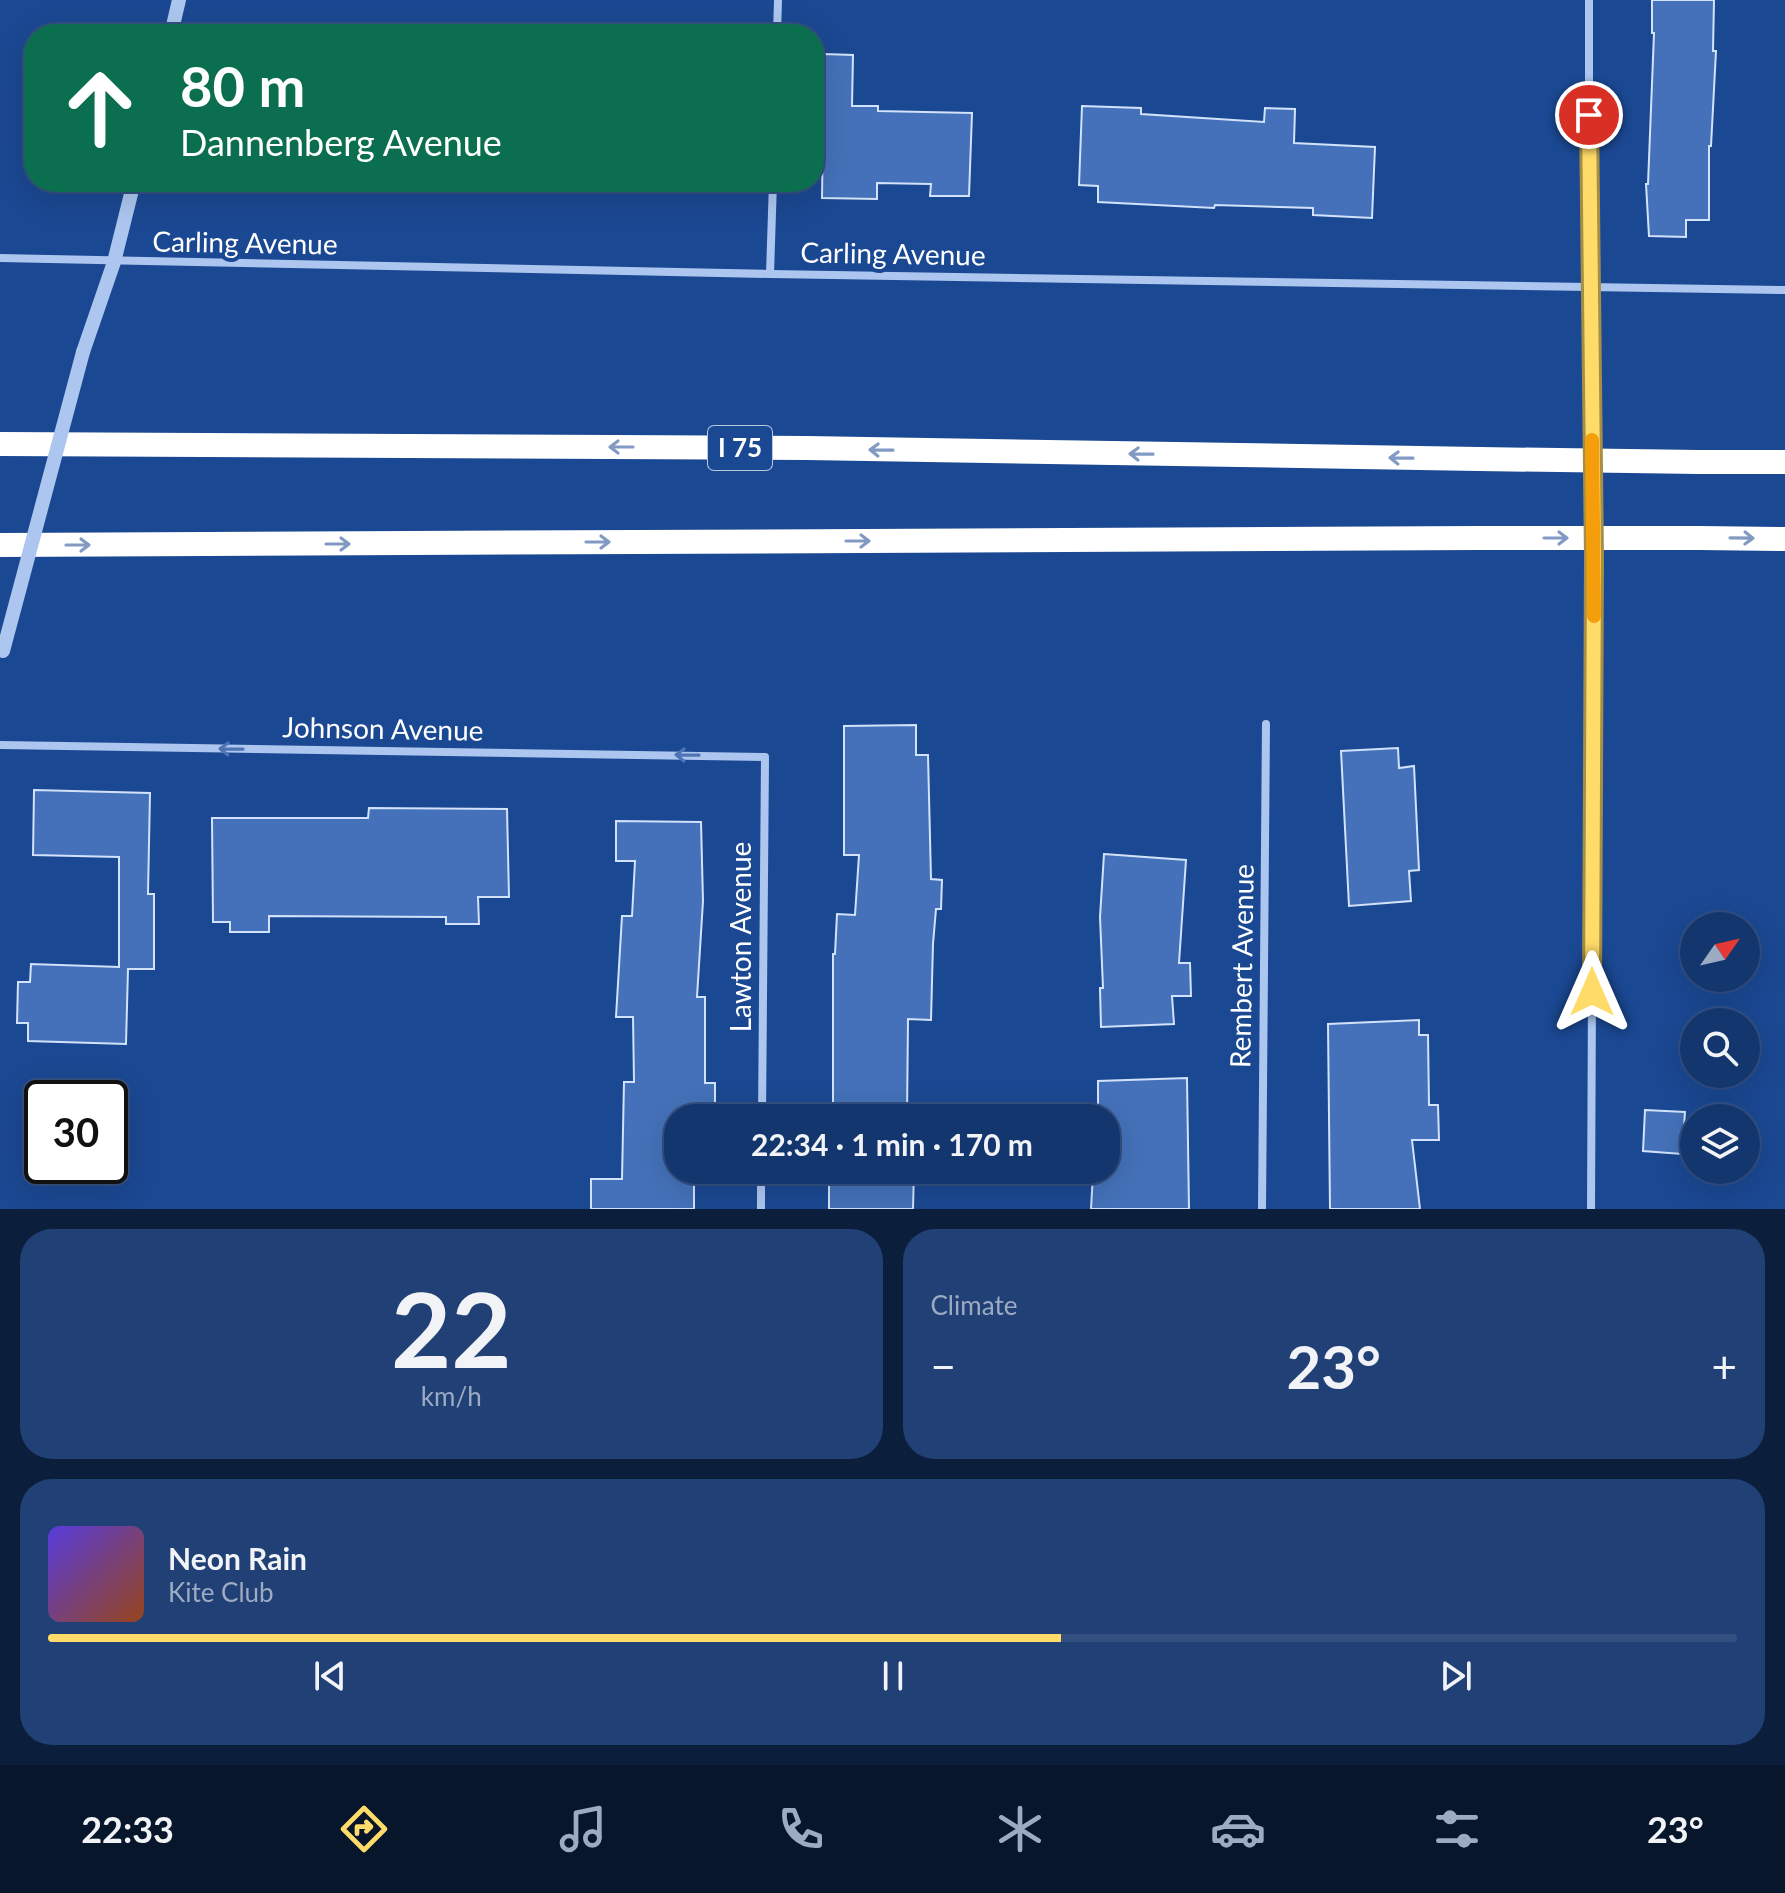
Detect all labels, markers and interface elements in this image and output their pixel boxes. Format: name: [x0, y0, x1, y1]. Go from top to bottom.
text: 80 m: [180, 52, 305, 119]
icon: ahead: [48, 56, 152, 160]
pin: [1555, 81, 1623, 149]
icon: arrive: [1567, 93, 1611, 137]
text: Dannenberg Avenue: [180, 120, 502, 164]
street label: Carling Avenue: [152, 223, 338, 261]
street label: Carling Avenue: [800, 234, 986, 272]
road number: I 75: [708, 426, 772, 470]
one-way arrow: [608, 439, 635, 455]
one-way arrow: [868, 442, 895, 457]
one-way arrow: [1128, 446, 1155, 462]
one-way arrow: [1388, 450, 1415, 466]
one-way arrow: [1542, 530, 1569, 546]
one-way arrow: [1728, 531, 1755, 546]
one-way arrow: [844, 533, 871, 549]
one-way arrow: [584, 534, 611, 550]
one-way arrow: [324, 536, 351, 552]
one-way arrow: [64, 537, 91, 553]
street label: Johnson Avenue: [282, 709, 484, 747]
one-way arrow: [218, 741, 245, 756]
one-way arrow: [674, 748, 701, 763]
street label: Lawton Avenue: [723, 842, 757, 1032]
street label: Rembert Avenue: [1222, 864, 1260, 1068]
north arrow: [1680, 912, 1760, 992]
map controls: [1680, 912, 1760, 1184]
position arrow: [1550, 950, 1634, 1034]
button: search: [1680, 1008, 1760, 1088]
speed limit sign: 30: [24, 1080, 128, 1184]
button: layers: [1680, 1104, 1760, 1184]
text: 22:34 · 1 min · 170 m: [751, 1126, 1033, 1162]
text: 22: [391, 1265, 512, 1390]
text: Climate: [931, 1289, 1017, 1321]
text: 23°: [1286, 1330, 1381, 1402]
text: −: [931, 1340, 956, 1392]
text: +: [1711, 1340, 1737, 1392]
text: km/h: [421, 1380, 482, 1412]
text: Neon Rain: [168, 1540, 307, 1576]
text: Kite Club: [168, 1576, 274, 1608]
icon: previous: [308, 1654, 352, 1698]
icon: pause: [871, 1654, 915, 1698]
icon: next: [1434, 1654, 1478, 1698]
icon: directions: [336, 1801, 392, 1857]
icon: music: [555, 1801, 611, 1857]
icon: phone: [773, 1801, 829, 1857]
icon: climate: [992, 1801, 1048, 1857]
icon: car: [1210, 1801, 1266, 1857]
icon: filters: [1429, 1801, 1485, 1857]
text: 22:33: [81, 1807, 174, 1851]
text: 23°: [1647, 1807, 1704, 1851]

